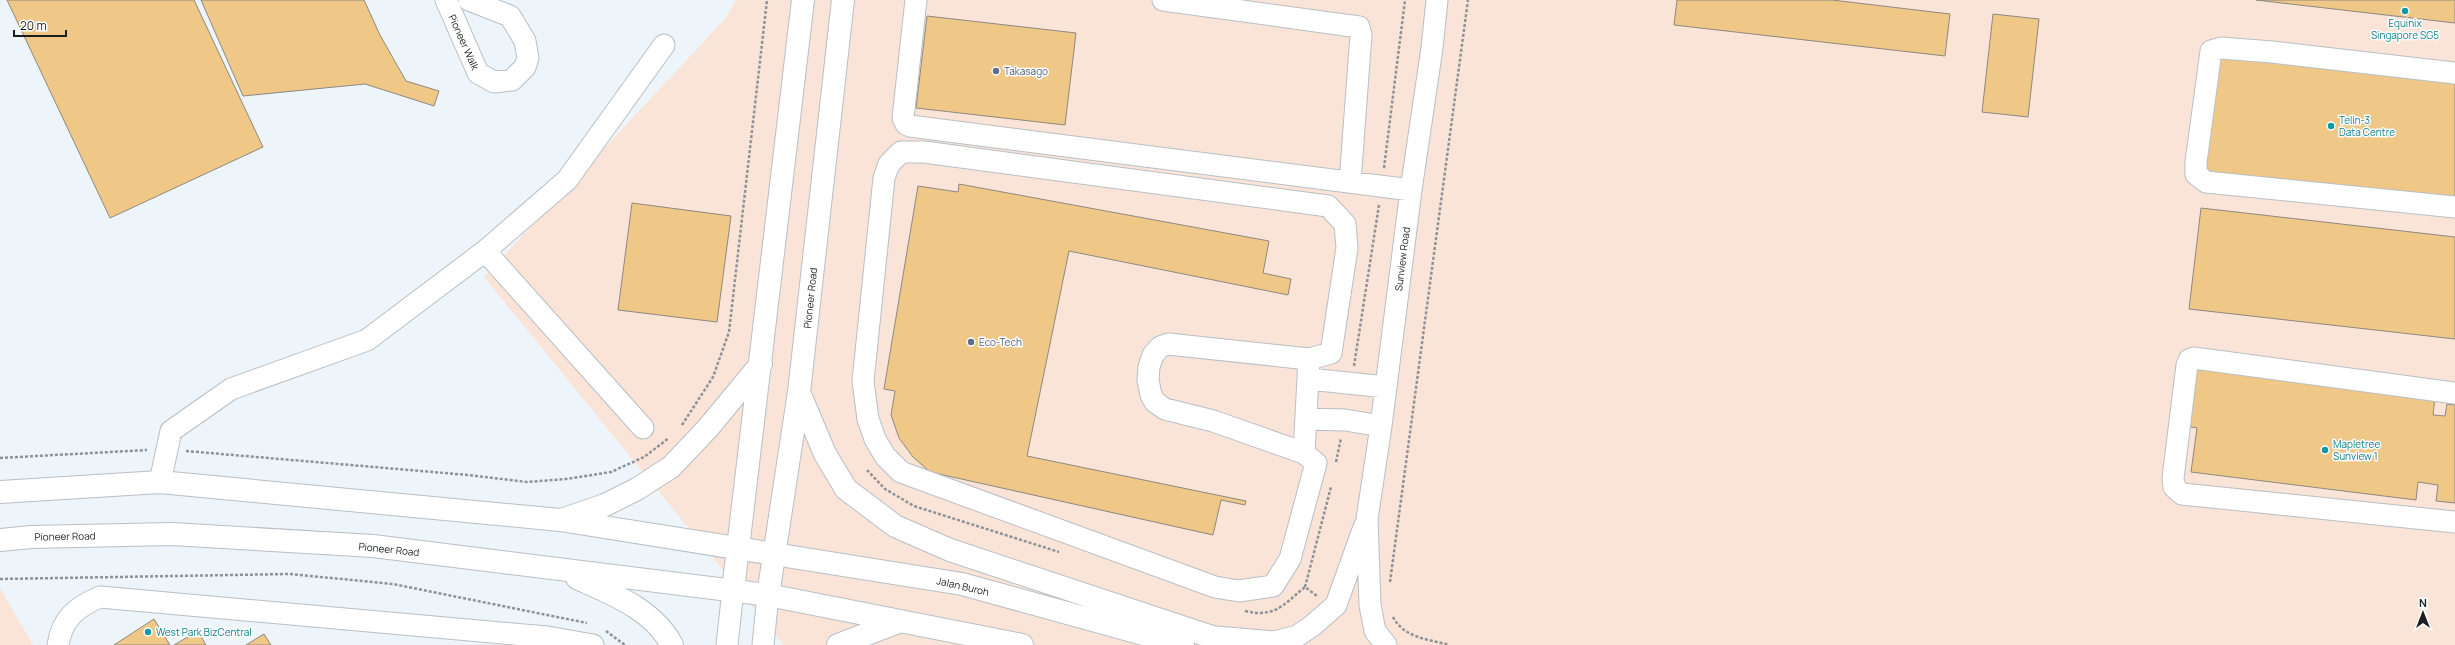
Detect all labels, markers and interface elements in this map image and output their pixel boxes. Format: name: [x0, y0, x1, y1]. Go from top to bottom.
marker: Equinix Singapore SG5: [2400, 6, 2410, 16]
scale bar: [14, 12, 66, 38]
street label: Pioneer Walk: [446, 12, 483, 73]
place label: Equinix Singapore SG5: [2371, 16, 2439, 42]
text: 20 m: [20, 17, 47, 34]
place label: Takasago: [1004, 64, 1048, 78]
marker: Takasago: [991, 66, 1001, 76]
place label: Telin-3 Data Centre: [2339, 113, 2395, 139]
marker: Telin-3 Data Centre: [2326, 121, 2336, 131]
street label: Sunview Road: [1391, 226, 1413, 292]
street label: Pioneer Road: [800, 267, 820, 329]
place label: Eco-Tech: [979, 335, 1022, 349]
marker: Eco-Tech: [966, 337, 976, 347]
place label: Mapletree Sunview 1: [2333, 437, 2380, 463]
marker: Mapletree Sunview 1: [2320, 445, 2330, 455]
street label: Pioneer Road: [34, 528, 96, 544]
street label: Pioneer Road: [358, 539, 420, 559]
street label: Jalan Buroh: [935, 573, 991, 599]
north arrow: [2403, 593, 2443, 633]
text: N: [2419, 595, 2427, 610]
place label: West Park BizCentral: [156, 625, 252, 639]
marker: West Park BizCentral: [143, 627, 153, 637]

